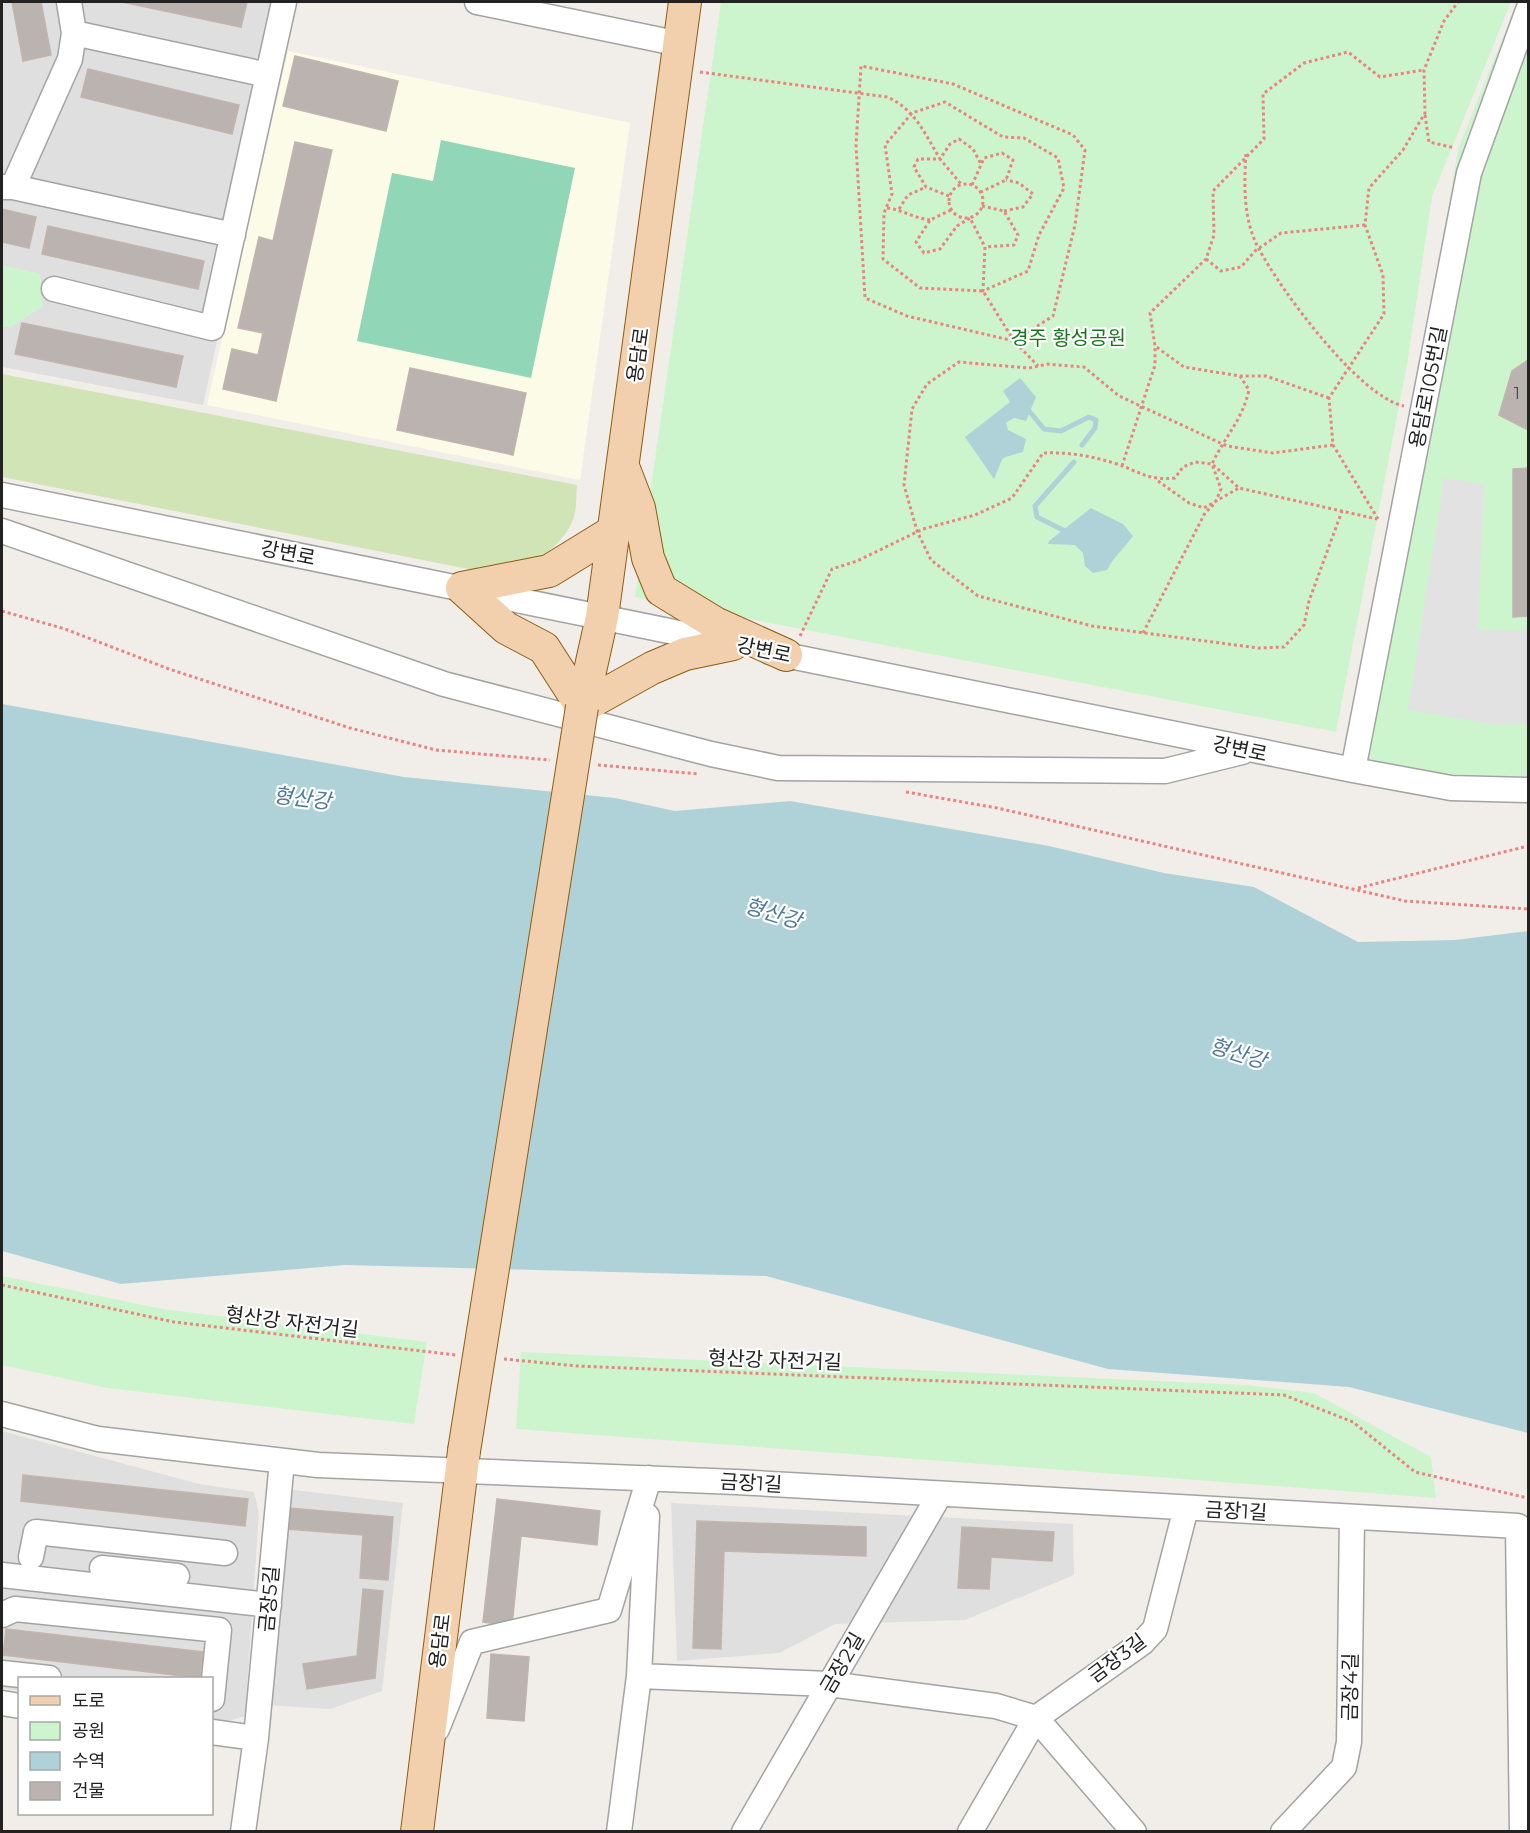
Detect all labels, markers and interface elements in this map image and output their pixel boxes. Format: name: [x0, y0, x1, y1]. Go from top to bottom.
street label: 용담로105번길: [1404, 324, 1452, 450]
street label: 용담로: [622, 326, 654, 384]
park label: 경주 황성공원: [1010, 326, 1126, 350]
house number: 1: [1514, 384, 1520, 403]
street label: 강변로: [259, 536, 317, 570]
street label: 강변로: [735, 633, 793, 667]
street label: 강변로: [1211, 732, 1269, 766]
water label: 형산강: [272, 782, 335, 814]
water label: 형산강: [742, 893, 807, 934]
water label: 형산강: [1207, 1033, 1272, 1074]
street label: 형산강 자전거길: [224, 1302, 360, 1342]
street label: 형산강 자전거길: [708, 1346, 842, 1374]
street label: 금장1길: [719, 1469, 783, 1497]
street label: 금장1길: [1204, 1497, 1268, 1525]
street label: 금장5길: [254, 1565, 284, 1633]
street label: 용담로: [425, 1612, 455, 1670]
street label: 금장2길: [815, 1628, 869, 1698]
street label: 금장3길: [1083, 1628, 1151, 1688]
street label: 금장4길: [1337, 1653, 1363, 1721]
legend: [18, 1677, 213, 1815]
text: 도로: [72, 1690, 105, 1712]
text: 공원: [72, 1720, 105, 1742]
text: 수역: [72, 1750, 105, 1772]
text: 건물: [72, 1780, 105, 1802]

